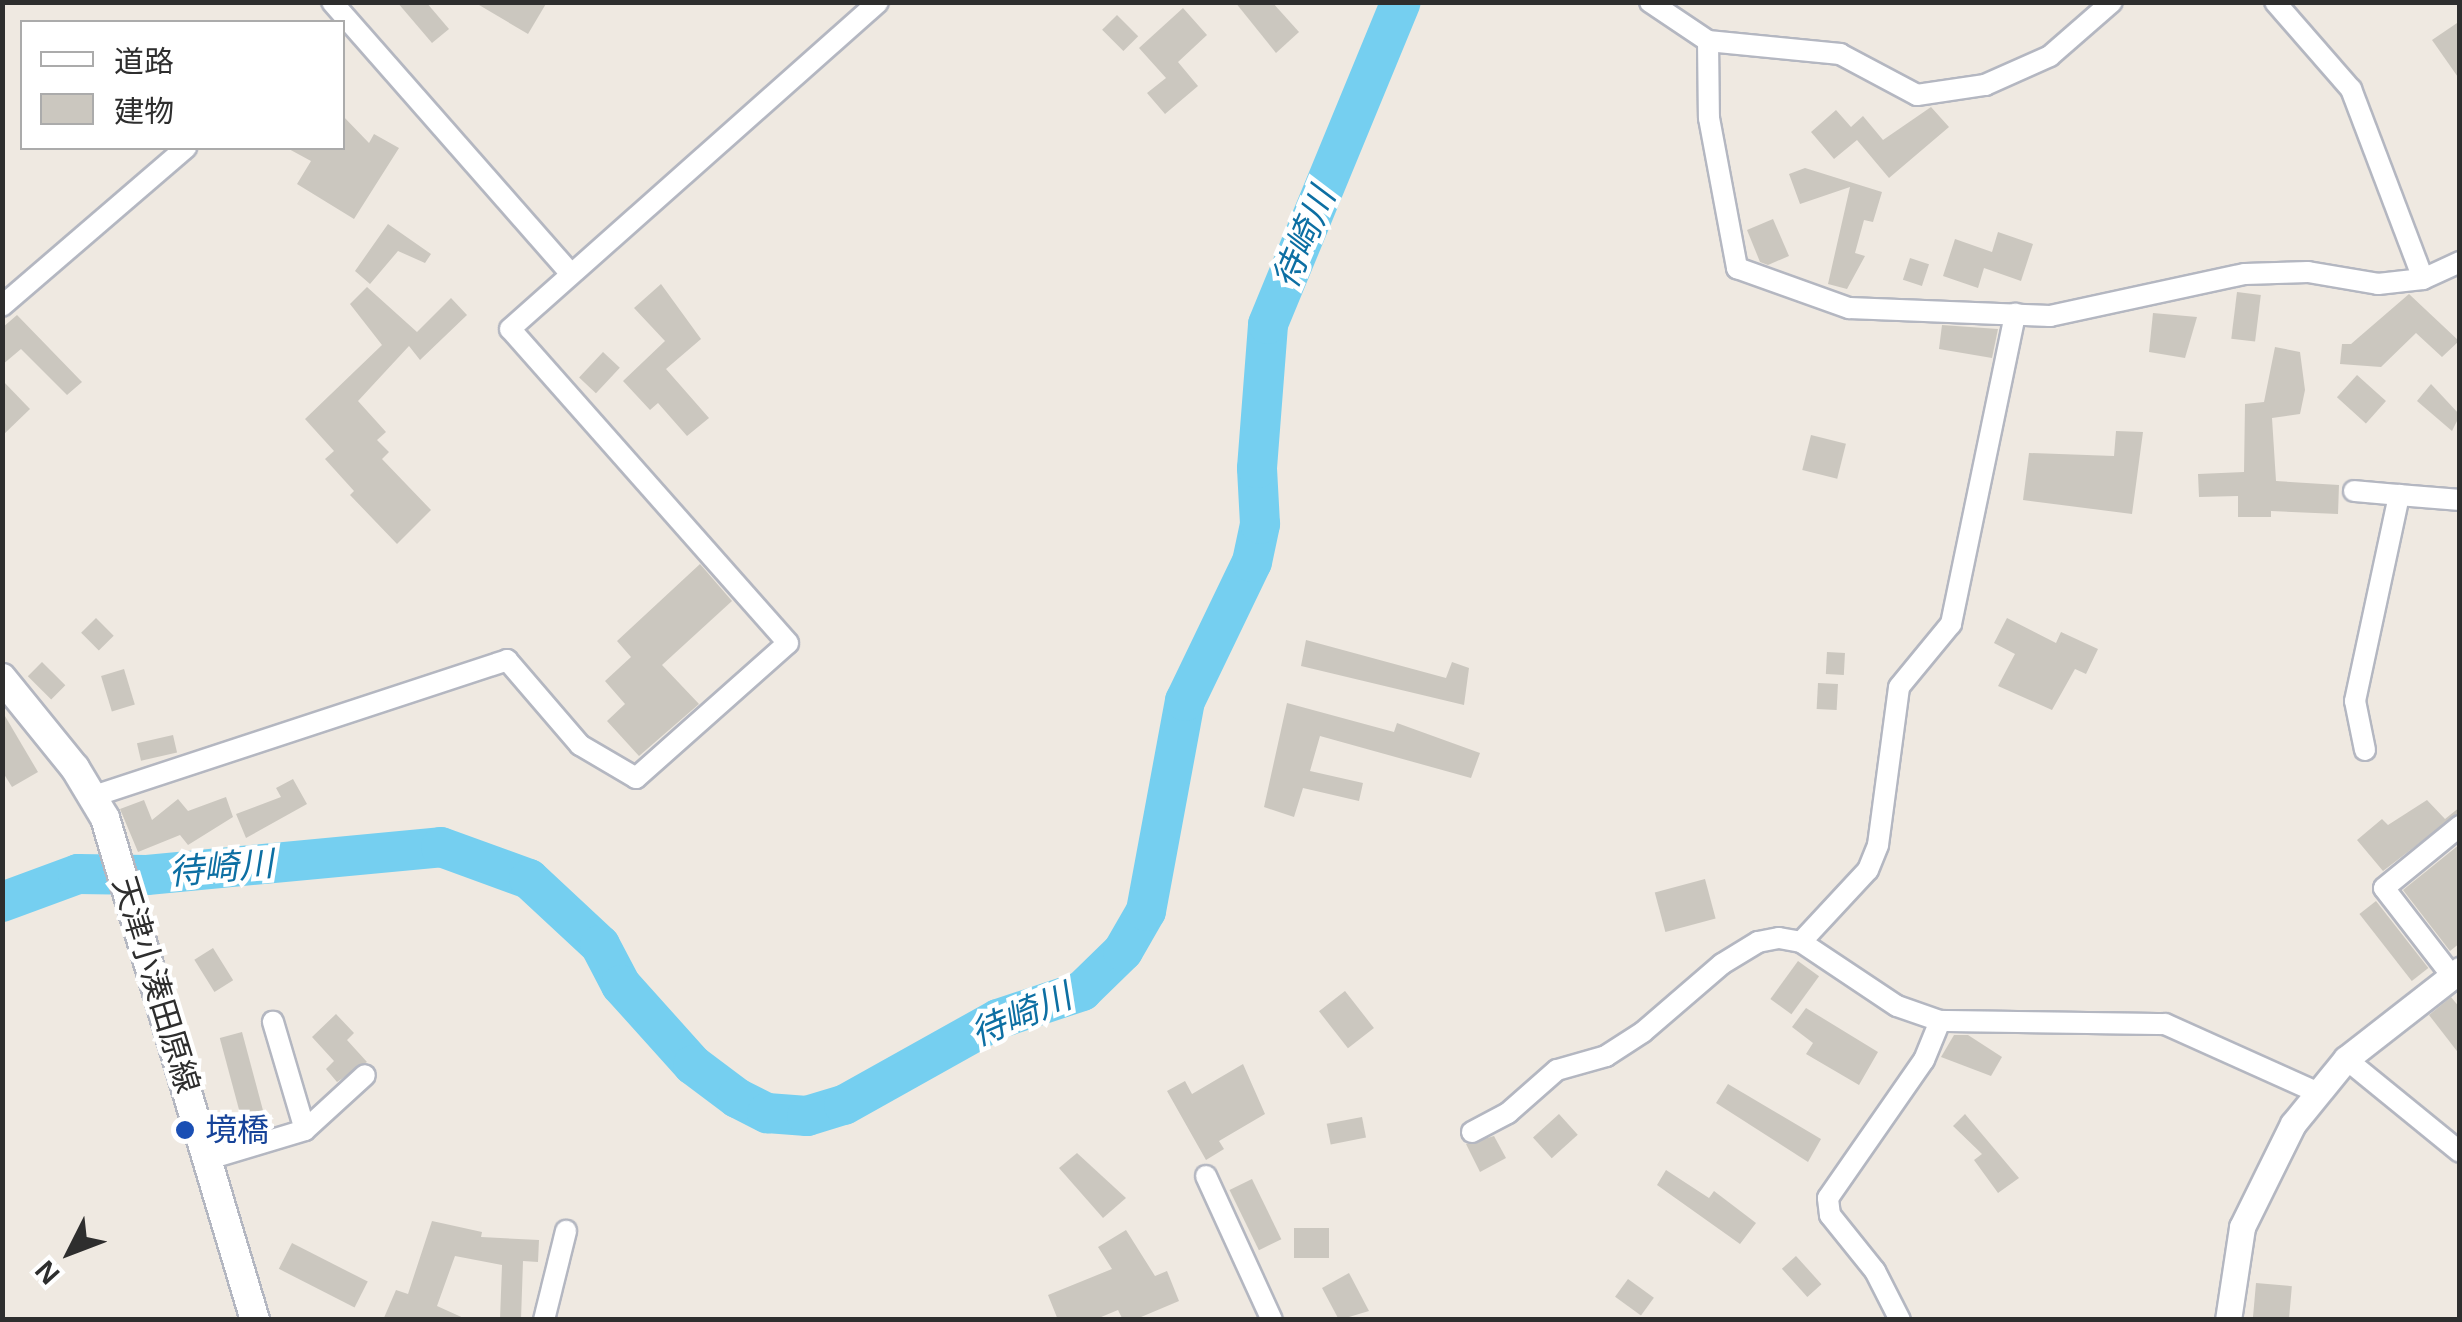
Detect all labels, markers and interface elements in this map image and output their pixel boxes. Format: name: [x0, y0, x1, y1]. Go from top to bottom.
legend: [20, 20, 345, 150]
text: 道路: [114, 45, 174, 78]
text: 建物: [114, 95, 174, 128]
water label: 待崎川: [1264, 181, 1344, 295]
water label: 待崎川: [167, 843, 275, 893]
street label: 天津小湊田原線: [105, 872, 207, 1098]
water label: 待崎川: [964, 975, 1078, 1055]
place label: 境橋: [205, 1111, 269, 1149]
marker: 境橋: [174, 1119, 196, 1141]
north arrow: [20, 1202, 120, 1302]
text: N: [29, 1255, 66, 1290]

